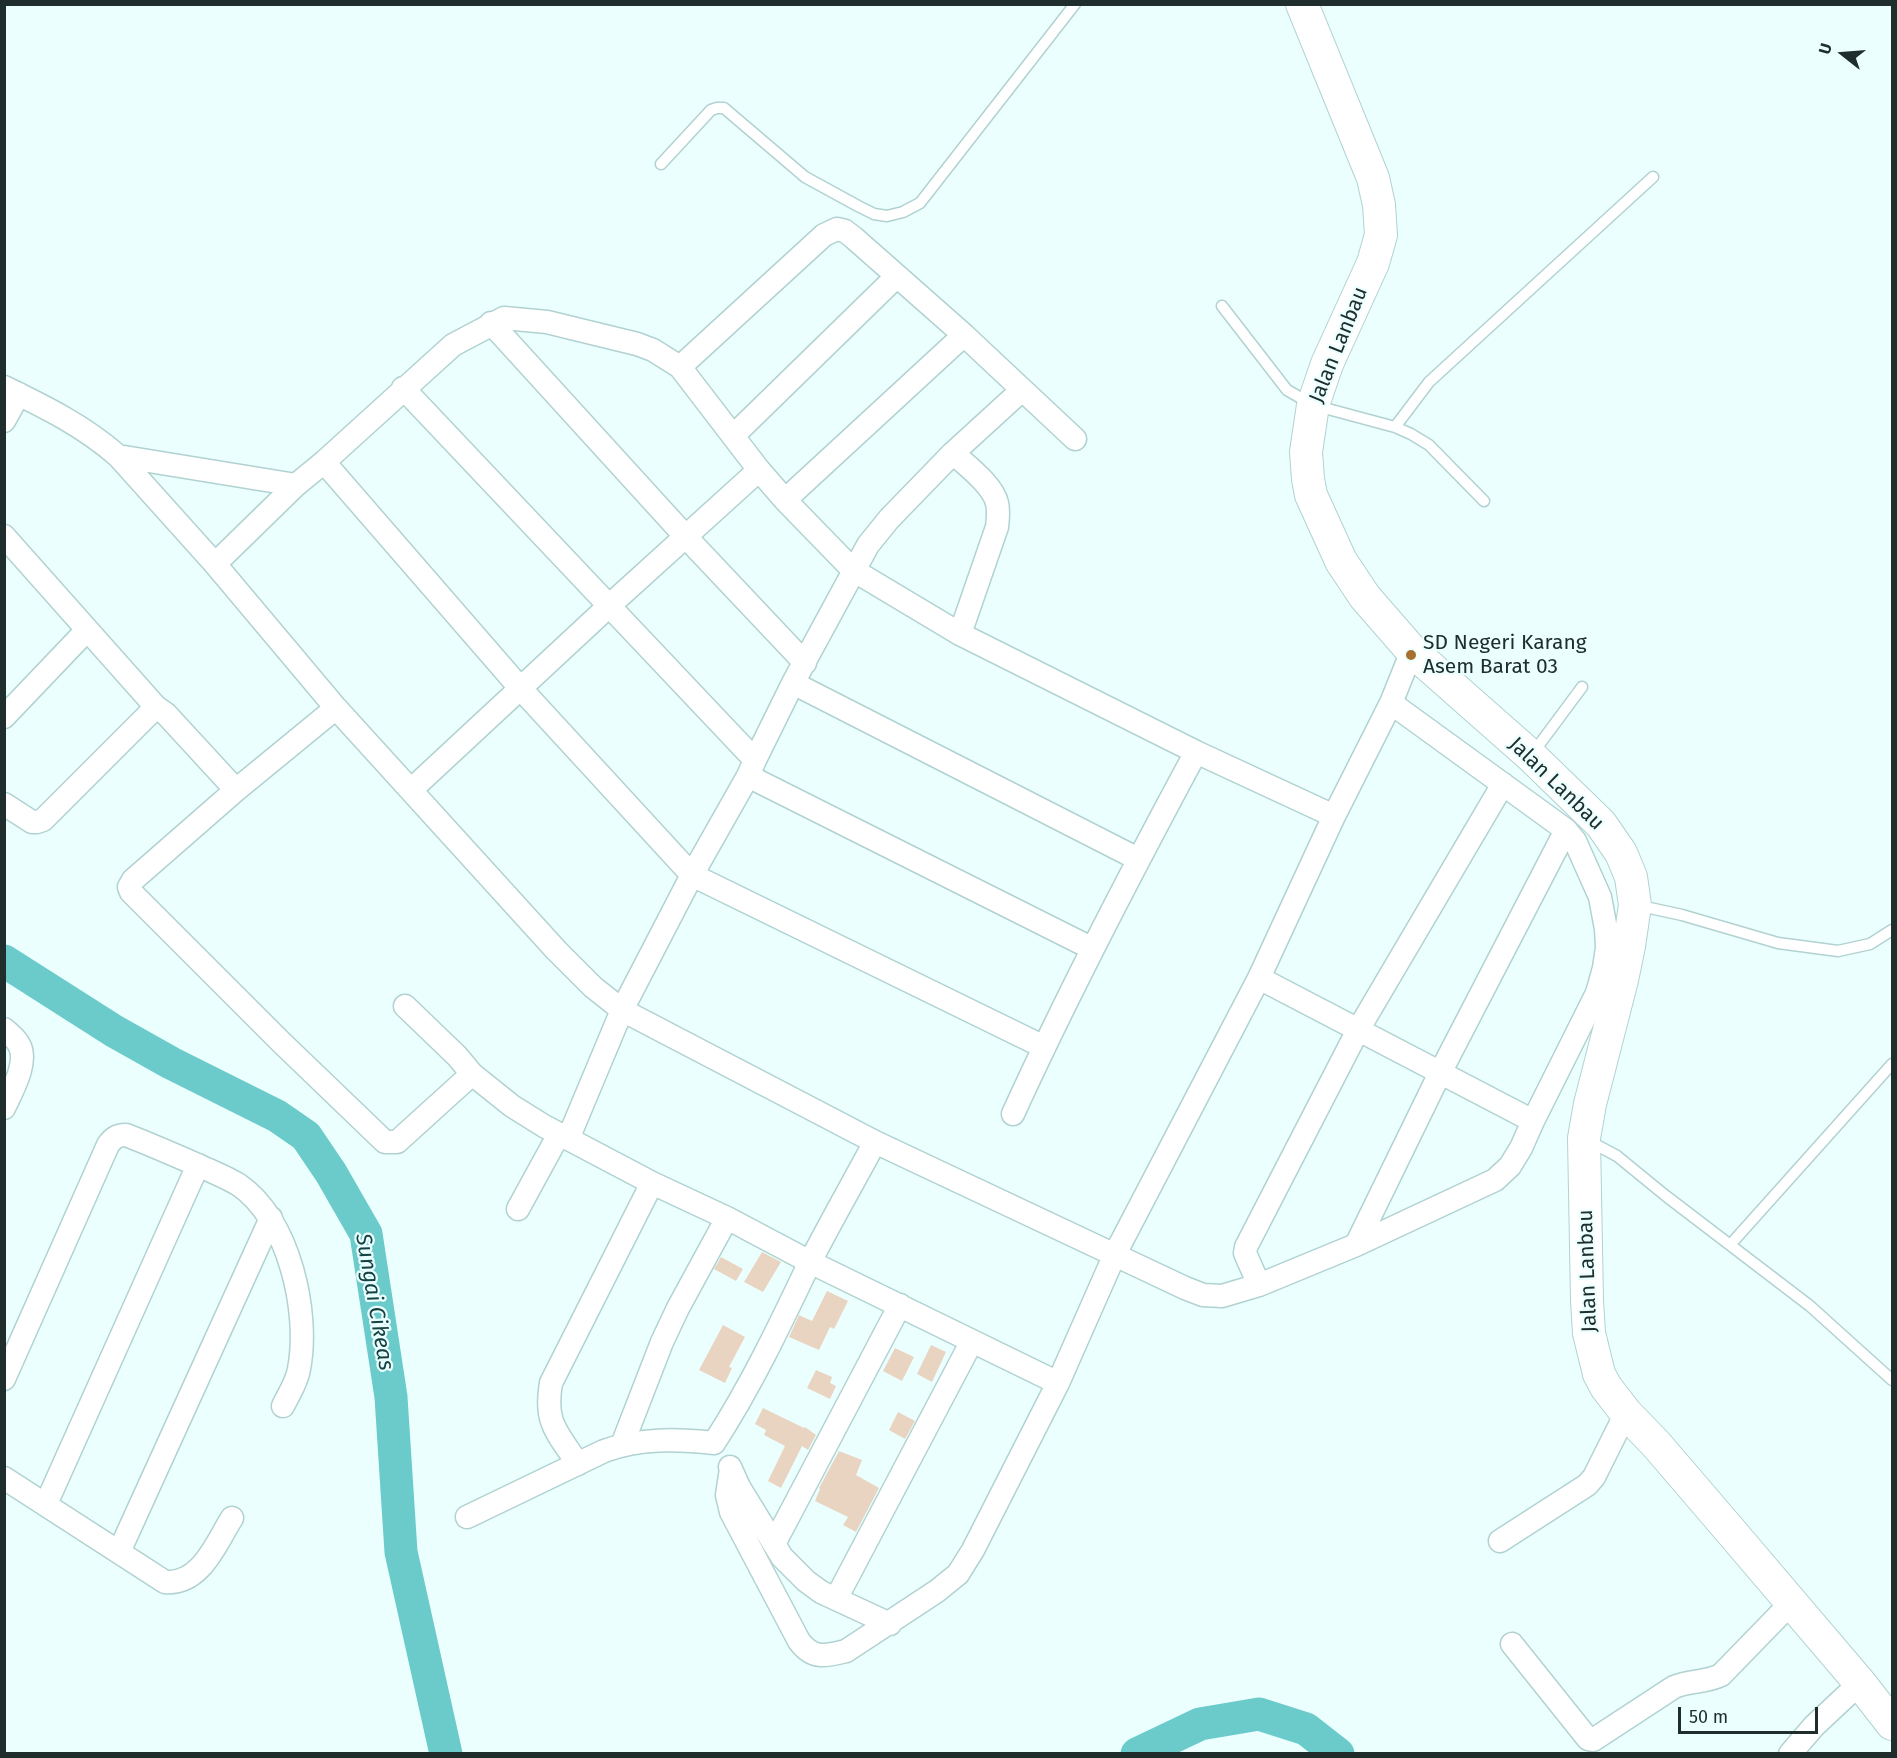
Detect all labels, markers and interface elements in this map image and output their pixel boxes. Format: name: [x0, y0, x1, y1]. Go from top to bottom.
north arrow: [1813, 24, 1873, 84]
text: U: [1815, 41, 1836, 56]
street label: Jalan Lanbau: [1304, 283, 1374, 407]
place label: SD Negeri Karang Asem Barat 03: [1423, 630, 1587, 680]
marker: SD Negeri Karang Asem Barat 03: [1404, 648, 1418, 662]
street label: Jalan Lanbau: [1503, 732, 1609, 836]
street label: Jalan Lanbau: [1573, 1209, 1603, 1333]
water label: Sungai Cikeas: [349, 1231, 399, 1373]
scale bar: [1681, 1695, 1820, 1733]
text: 50 m: [1689, 1706, 1728, 1728]

